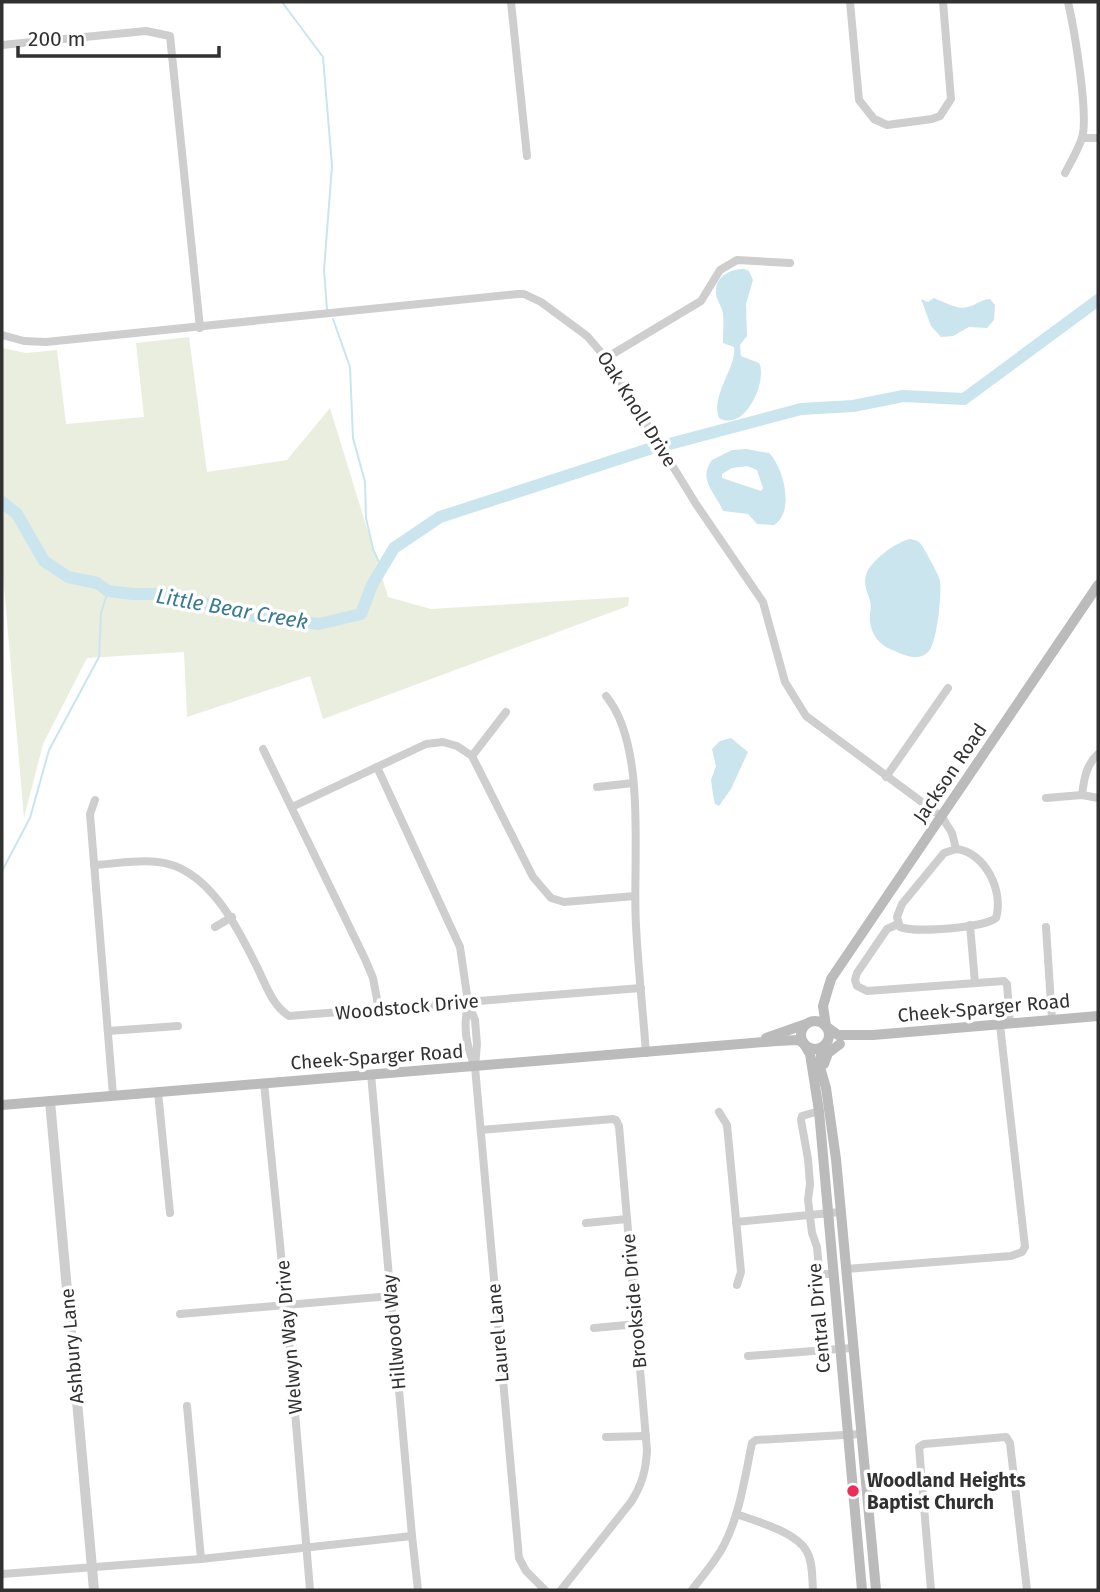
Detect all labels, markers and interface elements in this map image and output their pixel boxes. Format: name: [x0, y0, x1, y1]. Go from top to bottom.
scale bar: [18, 14, 219, 58]
text: 200 m: [28, 26, 85, 52]
street label: Oak Knoll Drive: [592, 347, 682, 471]
water label: Little Bear Creek: [154, 583, 310, 635]
street label: Jackson Road: [908, 719, 992, 827]
street label: Woodstock Drive: [334, 989, 480, 1025]
street label: Cheek-Sparger Road: [897, 989, 1071, 1027]
street label: Cheek-Sparger Road: [290, 1039, 464, 1075]
street label: Brookside Drive: [617, 1232, 651, 1370]
street label: Welwyn Way Drive: [271, 1259, 307, 1415]
street label: Central Drive: [803, 1262, 835, 1374]
street label: Hillwood Way: [377, 1272, 411, 1391]
street label: Laurel Lane: [482, 1282, 514, 1384]
street label: Ashbury Lane: [55, 1287, 89, 1405]
place label: Woodland Heights Baptist Church: [867, 1469, 1026, 1514]
marker: Woodland Heights Baptist Church: [845, 1483, 861, 1499]

